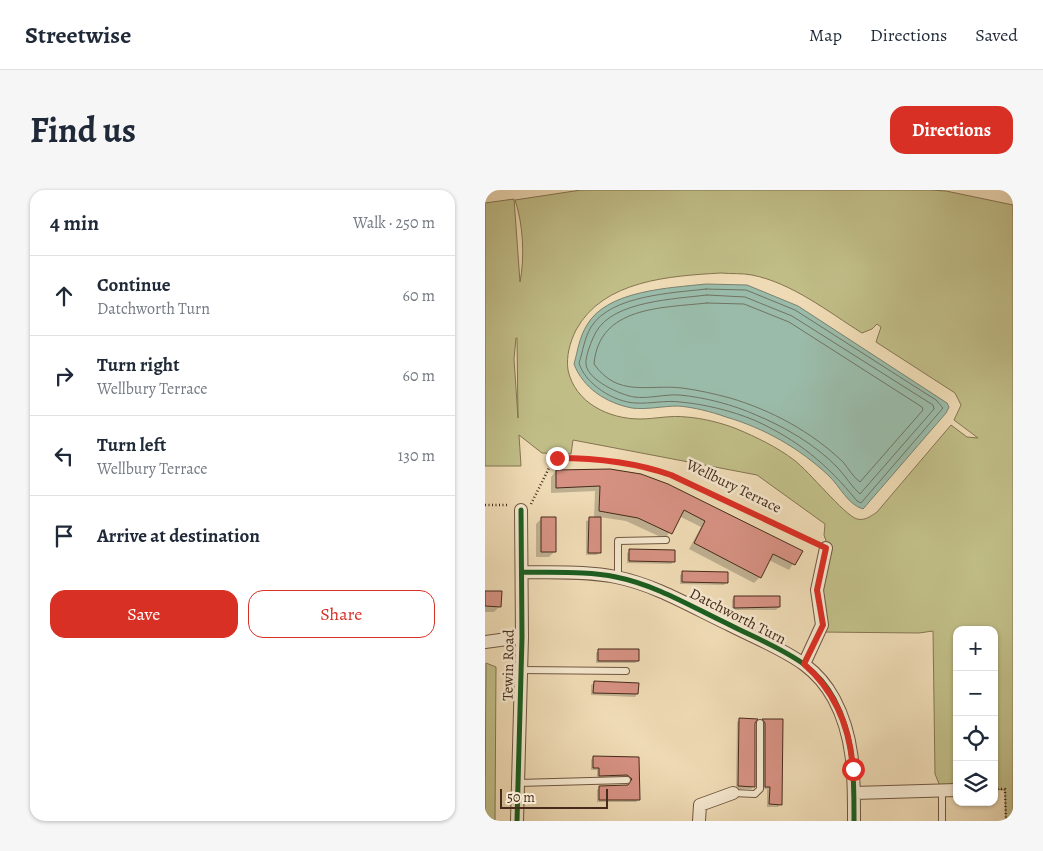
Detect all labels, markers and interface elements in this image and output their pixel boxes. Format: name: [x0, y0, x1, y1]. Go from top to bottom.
text: Streetwise: [25, 19, 131, 51]
text: Map: [809, 23, 842, 47]
text: Directions: [870, 23, 947, 47]
text: Saved: [975, 23, 1018, 47]
text: Find us: [30, 106, 136, 154]
button: Directions: [890, 106, 1013, 154]
text: 4 min: [50, 209, 99, 237]
text: Walk · 250 m: [353, 212, 435, 234]
text: Continue: [97, 272, 171, 298]
icon: ahead: [50, 282, 78, 310]
text: 60 m: [403, 285, 435, 307]
text: Datchworth Turn: [97, 298, 210, 320]
text: Turn right: [97, 352, 179, 378]
icon: right: [50, 362, 78, 390]
text: 60 m: [403, 365, 435, 387]
text: Wellbury Terrace: [97, 378, 207, 400]
text: Turn left: [97, 432, 166, 458]
icon: left: [50, 442, 78, 470]
text: 130 m: [398, 445, 435, 467]
route end: [546, 447, 569, 470]
street label: Wellbury Terrace: [682, 454, 785, 518]
text: Wellbury Terrace: [97, 458, 207, 480]
icon: arrive: [50, 522, 78, 550]
text: Arrive at destination: [97, 523, 260, 549]
street label: Datchworth Turn: [686, 583, 790, 649]
button: Save: [50, 590, 238, 638]
button: Share: [248, 590, 435, 638]
map controls: [953, 626, 998, 806]
button: +: [953, 626, 998, 671]
street label: Tewin Road: [497, 628, 519, 701]
button: −: [953, 671, 998, 716]
button: locate: [953, 716, 998, 761]
route start: [842, 758, 865, 781]
button: layers: [953, 761, 998, 806]
scale bar: [500, 786, 607, 809]
text: 50 m: [507, 788, 535, 807]

